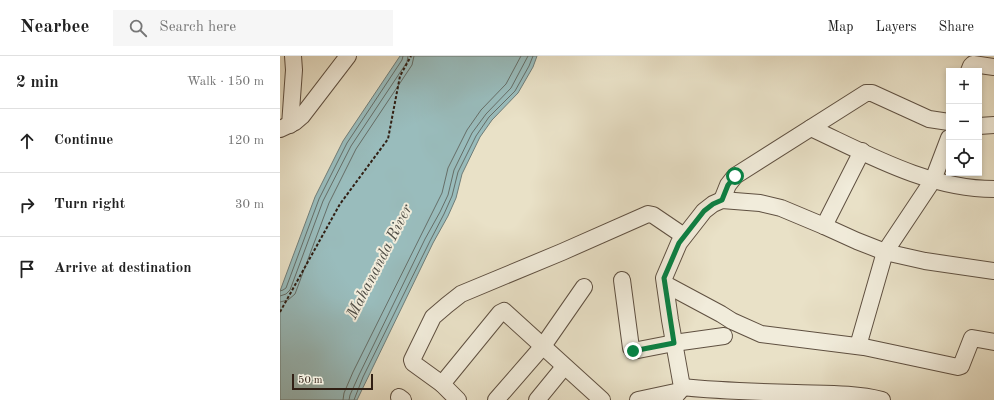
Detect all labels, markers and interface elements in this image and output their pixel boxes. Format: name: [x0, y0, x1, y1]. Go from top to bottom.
search box: [113, 10, 393, 46]
icon: search: [127, 17, 149, 39]
text: Nearbee: [20, 18, 89, 37]
text: Search here: [159, 20, 236, 35]
text: Map: [828, 20, 854, 34]
text: Layers: [876, 20, 917, 34]
text: Share: [939, 20, 974, 34]
map controls: [946, 68, 982, 176]
button: +: [946, 68, 982, 104]
text: 2 min: [16, 74, 59, 91]
text: Walk · 150 m: [187, 75, 264, 88]
button: −: [946, 104, 982, 140]
icon: ahead: [16, 130, 38, 152]
text: Continue: [54, 133, 113, 148]
text: 120 m: [227, 134, 264, 147]
button: locate: [946, 140, 982, 176]
route start: [726, 167, 744, 185]
icon: right: [16, 194, 38, 216]
text: Turn right: [54, 197, 125, 212]
text: 30 m: [235, 198, 264, 211]
water label: Mahananda River: [344, 201, 416, 323]
icon: arrive: [16, 258, 38, 280]
text: Arrive at destination: [54, 261, 192, 276]
route end: [624, 342, 642, 360]
scale bar: [292, 372, 373, 391]
text: 50 m: [298, 375, 323, 386]

